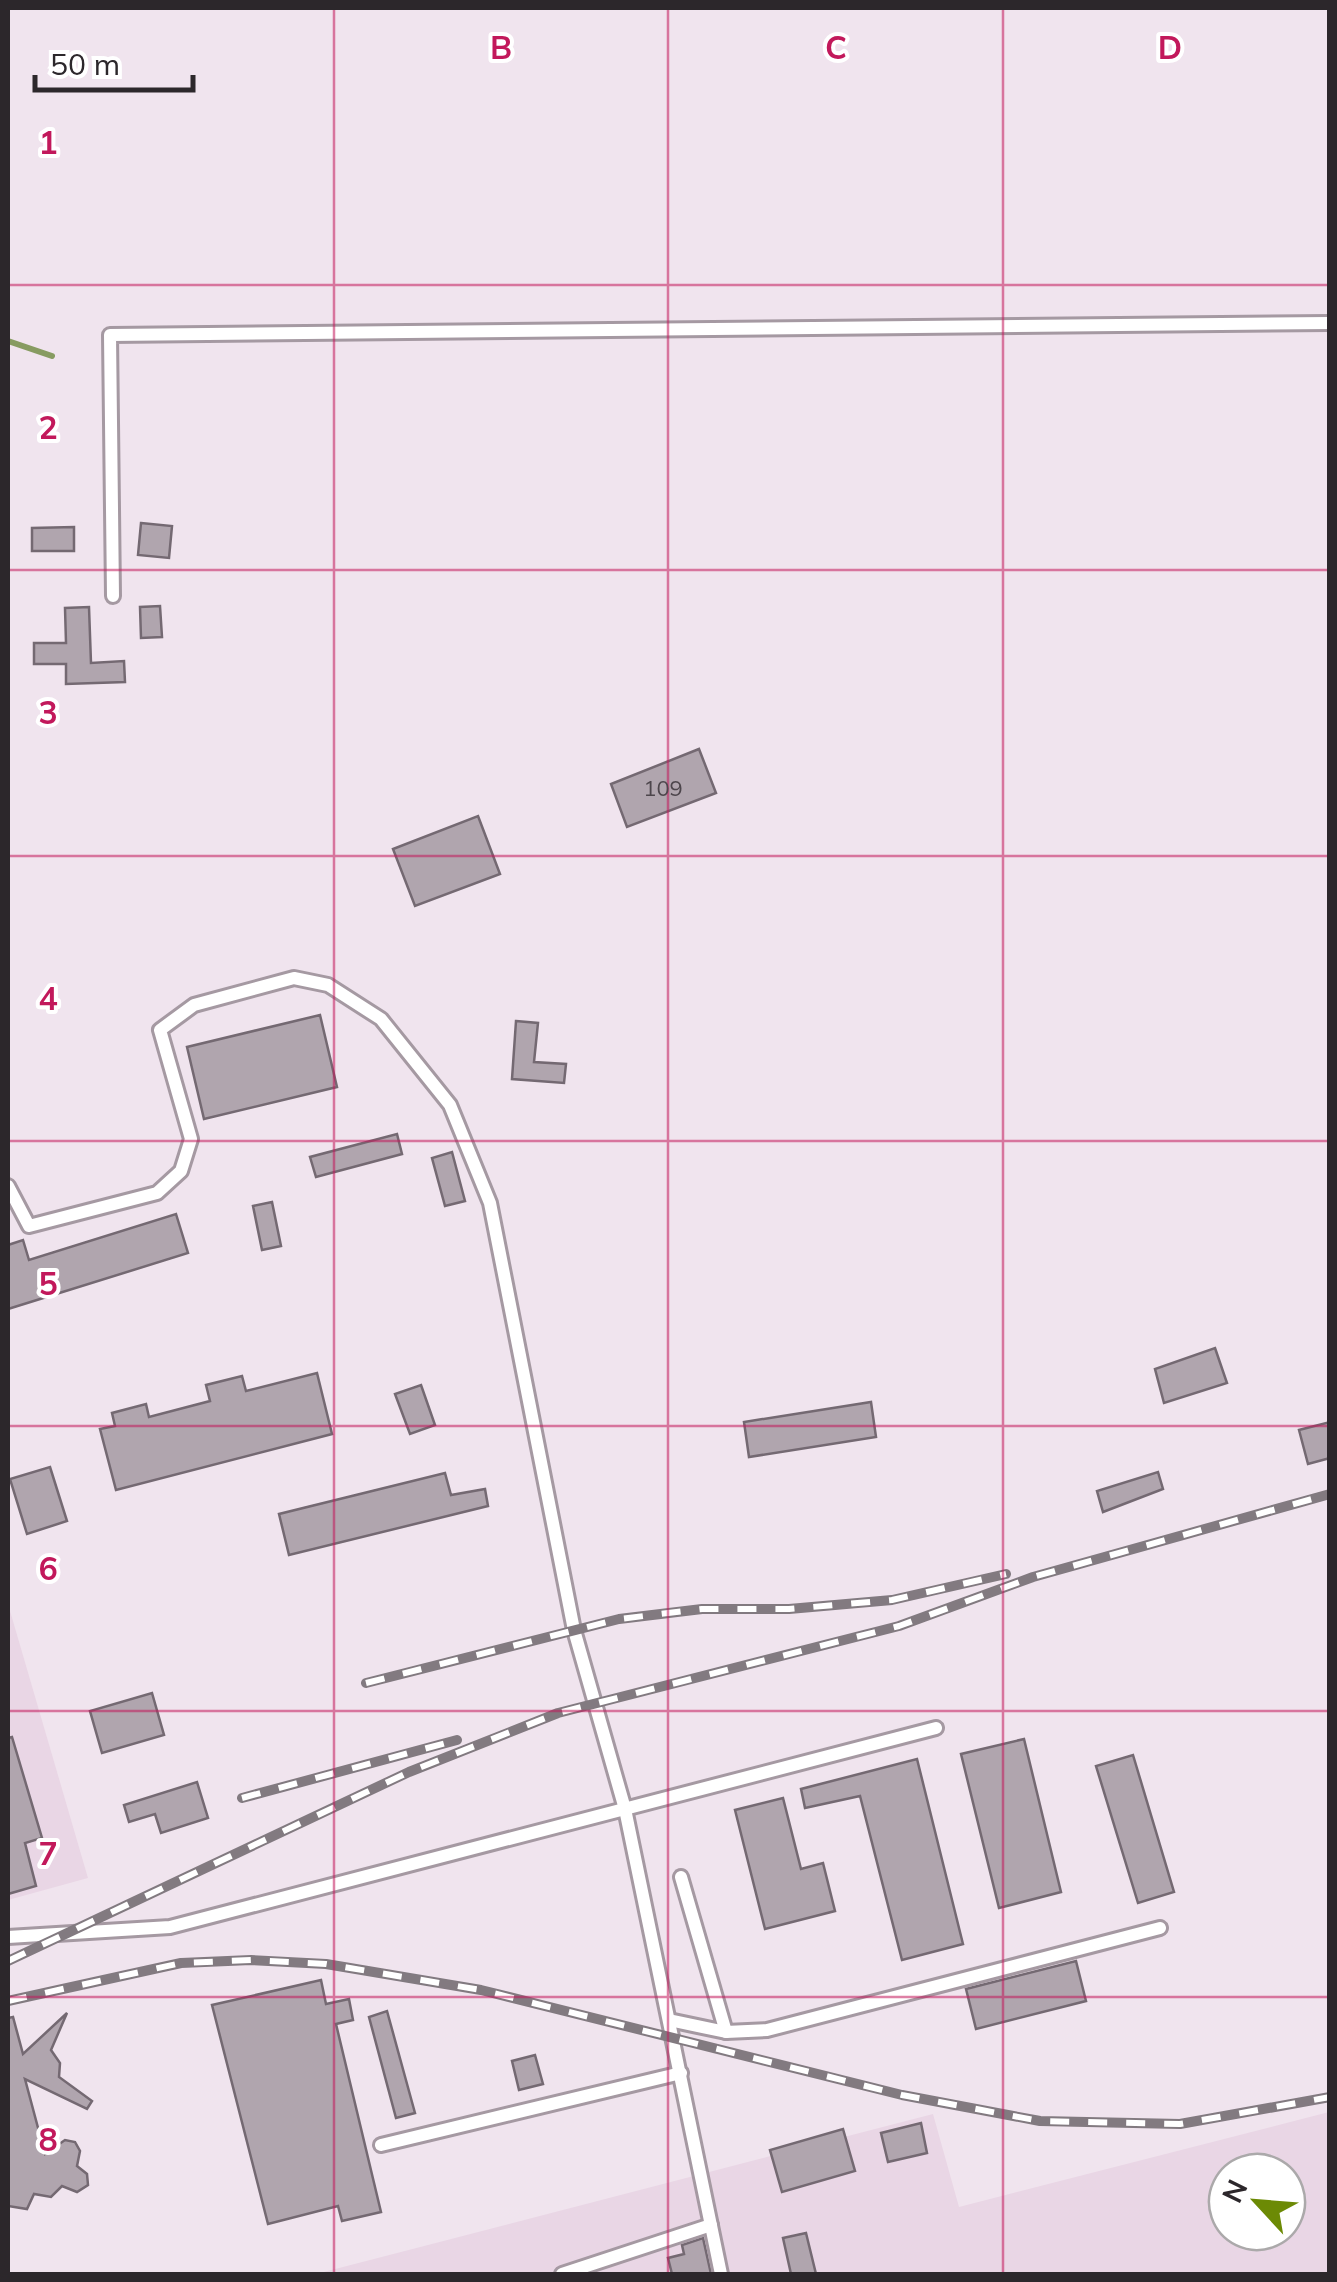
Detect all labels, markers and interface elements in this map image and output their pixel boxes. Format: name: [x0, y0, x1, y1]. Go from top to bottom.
text: B: [490, 27, 512, 67]
text: C: [825, 27, 847, 67]
text: D: [1158, 27, 1182, 67]
scale bar: [35, 30, 192, 92]
text: 50 m: [50, 45, 120, 83]
text: 1: [38, 122, 58, 162]
text: 2: [38, 407, 58, 447]
text: 3: [38, 692, 58, 732]
house number: 109: [643, 774, 683, 802]
text: 4: [38, 978, 58, 1018]
text: 5: [38, 1263, 58, 1303]
text: 6: [38, 1548, 58, 1588]
text: 7: [38, 1833, 58, 1873]
text: 8: [38, 2119, 58, 2159]
north arrow: [1207, 2152, 1307, 2252]
text: N: [1214, 2174, 1254, 2208]

